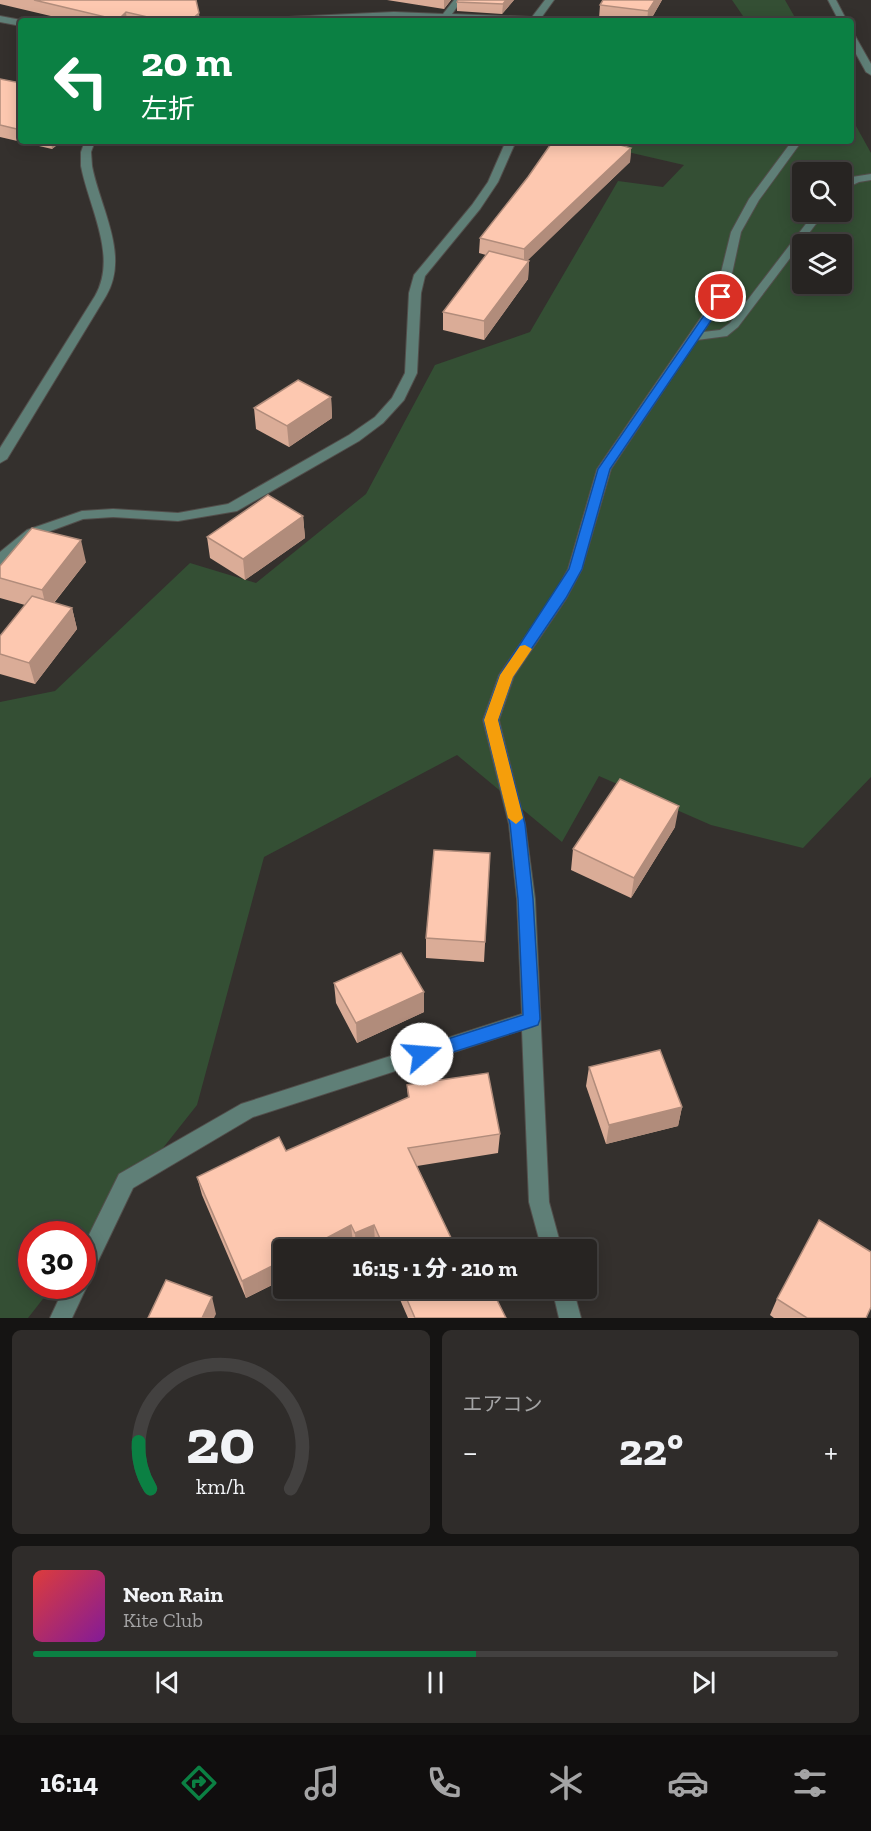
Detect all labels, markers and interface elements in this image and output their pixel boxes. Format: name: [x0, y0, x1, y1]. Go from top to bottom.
text: 20 m: [141, 36, 232, 87]
icon: left: [42, 42, 120, 120]
text: 左折: [141, 93, 195, 125]
map controls: [792, 162, 852, 294]
button: search: [792, 162, 852, 222]
button: layers: [792, 234, 852, 294]
pin: [695, 271, 746, 322]
icon: arrive: [704, 280, 737, 313]
position arrow: [390, 1022, 454, 1086]
speed limit sign: 30: [18, 1221, 96, 1299]
text: 16:15 · 1 分 · 210 m: [353, 1255, 517, 1282]
text: エアコン: [463, 1392, 543, 1416]
text: 20: [186, 1404, 255, 1479]
text: 22°: [619, 1423, 683, 1477]
text: −: [463, 1432, 478, 1471]
text: +: [824, 1432, 838, 1471]
text: km/h: [196, 1474, 245, 1499]
text: Neon Rain: [123, 1581, 223, 1608]
text: Kite Club: [123, 1608, 203, 1632]
icon: previous: [151, 1666, 184, 1699]
icon: pause: [419, 1666, 452, 1699]
icon: next: [687, 1666, 720, 1699]
icon: directions: [178, 1762, 220, 1804]
icon: music: [301, 1762, 343, 1804]
icon: phone: [423, 1762, 465, 1804]
icon: climate: [545, 1762, 587, 1804]
icon: car: [667, 1762, 709, 1804]
icon: filters: [789, 1762, 831, 1804]
text: 16:14: [40, 1767, 98, 1799]

